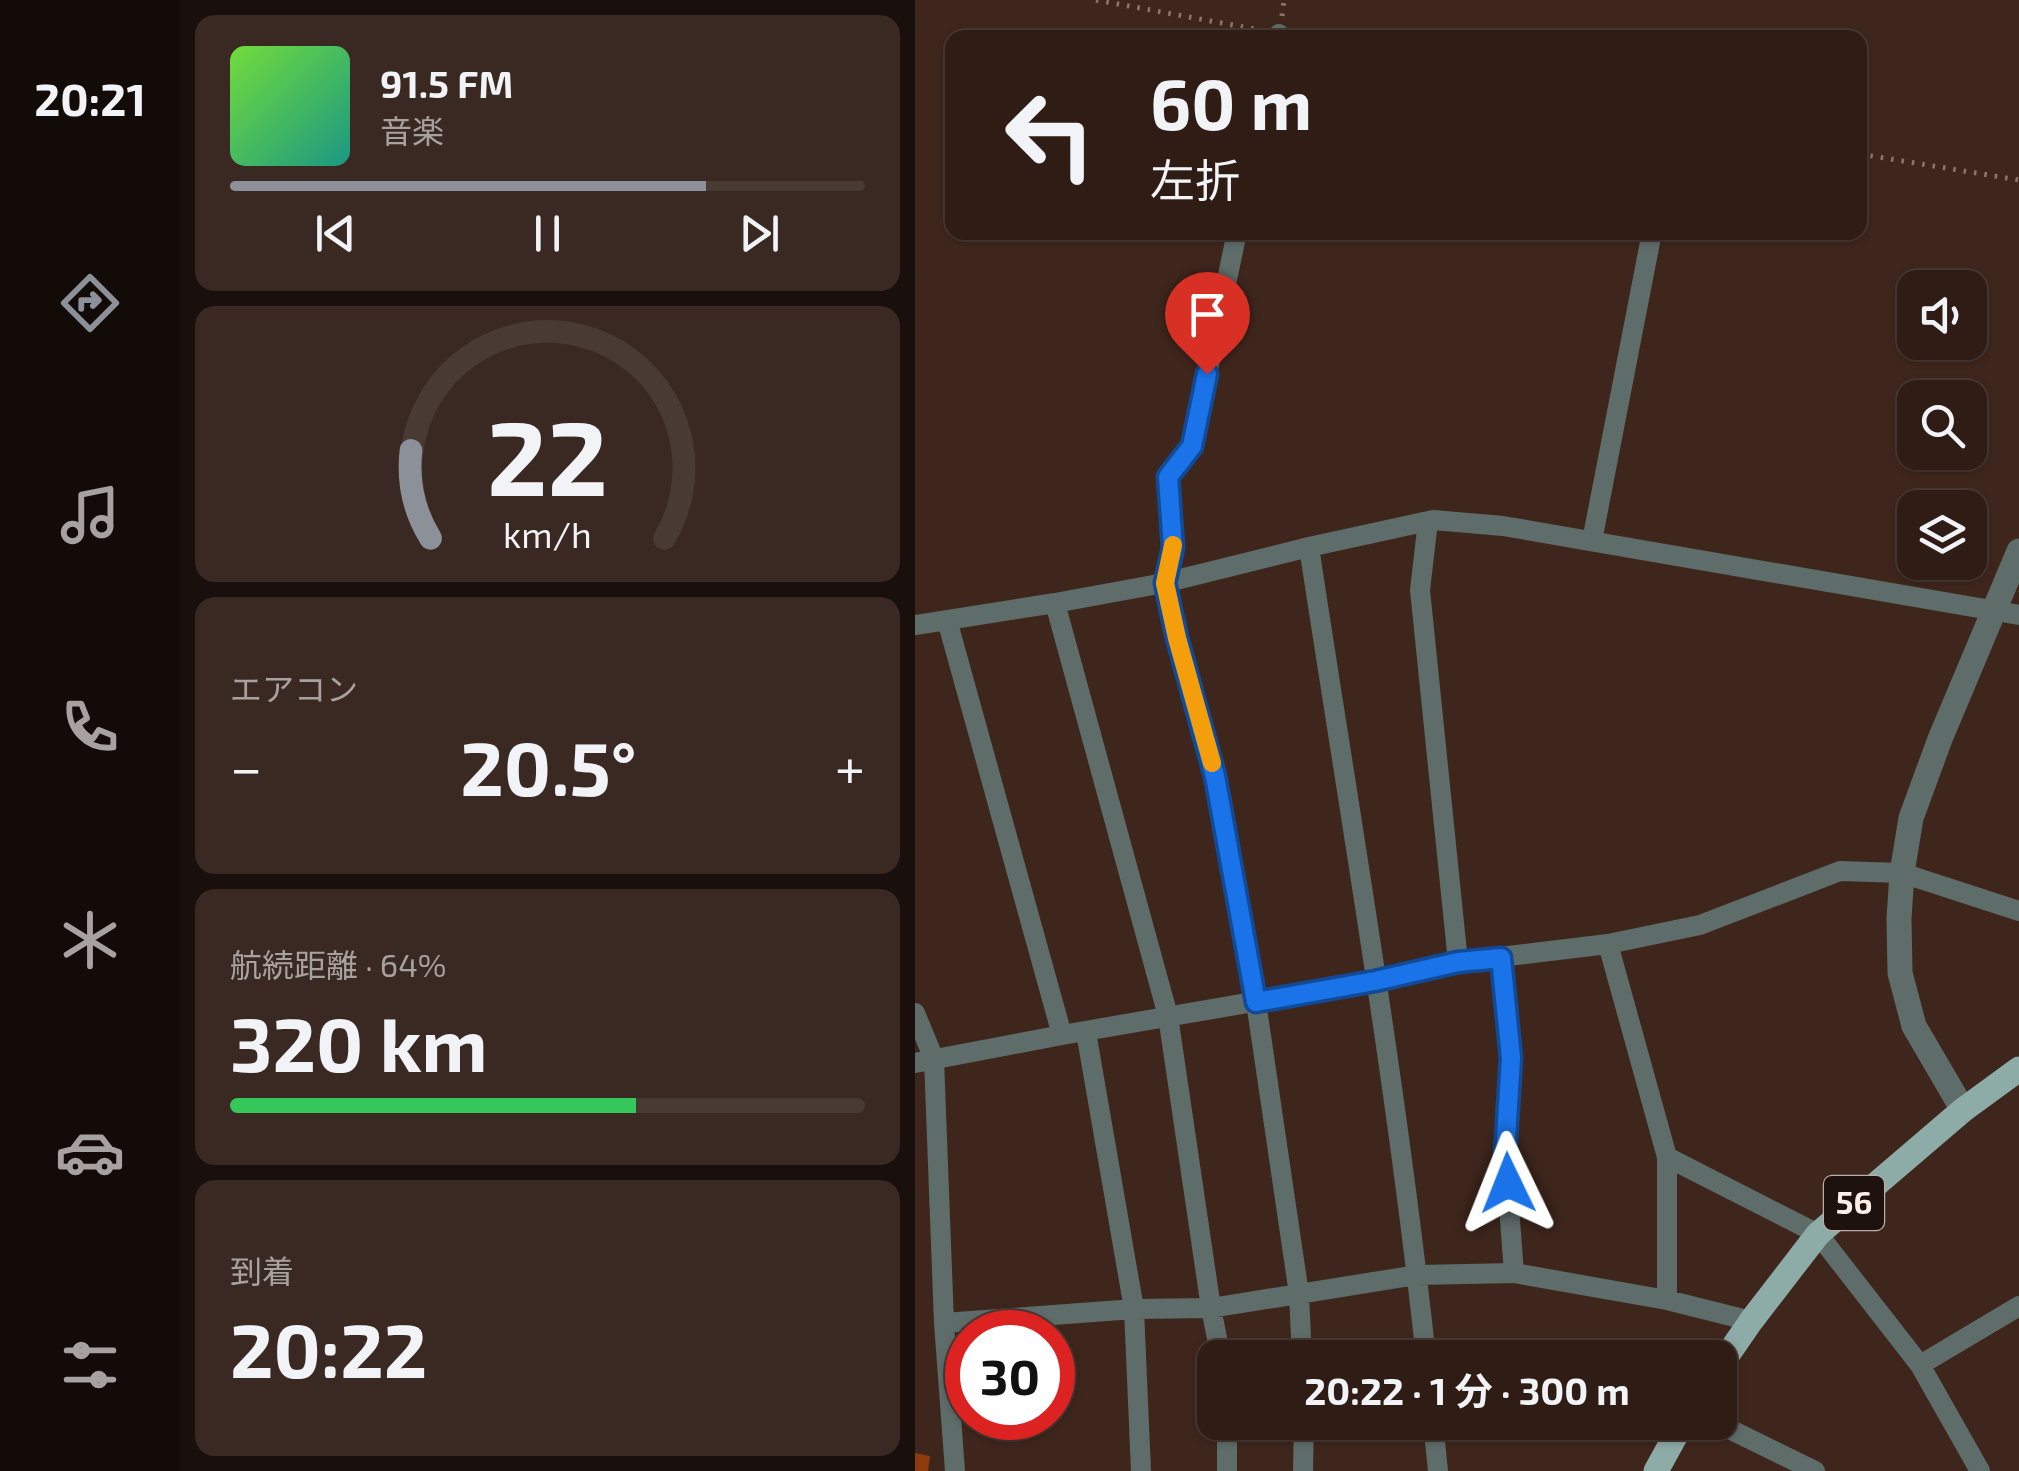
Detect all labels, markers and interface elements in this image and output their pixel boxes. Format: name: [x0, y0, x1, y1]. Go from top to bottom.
text: 91.5 FM: [380, 60, 513, 106]
text: 60 m: [1150, 60, 1312, 144]
icon: left: [985, 70, 1115, 200]
text: 20:21: [34, 71, 146, 125]
text: 音楽: [380, 111, 444, 149]
text: 左折: [1150, 152, 1240, 206]
icon: previous: [308, 206, 363, 261]
icon: pause: [520, 206, 575, 261]
icon: next: [732, 206, 787, 261]
icon: directions: [55, 268, 125, 338]
map controls: [1897, 270, 1987, 580]
button: sound: [1897, 270, 1987, 360]
pin: [1165, 272, 1250, 375]
icon: arrive: [1180, 287, 1235, 342]
button: search: [1897, 380, 1987, 470]
text: 22: [487, 392, 608, 517]
icon: music: [55, 480, 125, 550]
button: layers: [1897, 490, 1987, 580]
text: km/h: [503, 512, 592, 555]
text: エアコン: [230, 669, 358, 707]
icon: phone: [55, 692, 125, 762]
text: 20.5°: [460, 721, 637, 811]
text: −: [230, 733, 262, 799]
text: +: [835, 733, 865, 799]
icon: climate: [55, 905, 125, 975]
text: 航続距離 · 64%: [230, 945, 446, 983]
text: 320 km: [230, 997, 488, 1087]
icon: car: [55, 1117, 125, 1187]
position arrow: [1456, 1131, 1560, 1235]
road number: 56: [1824, 1176, 1884, 1230]
text: 到着: [230, 1251, 294, 1289]
text: 20:22: [230, 1303, 427, 1393]
speed limit sign: 30: [945, 1310, 1075, 1440]
icon: filters: [55, 1330, 125, 1400]
text: 20:22 · 1 分 · 300 m: [1304, 1367, 1630, 1413]

